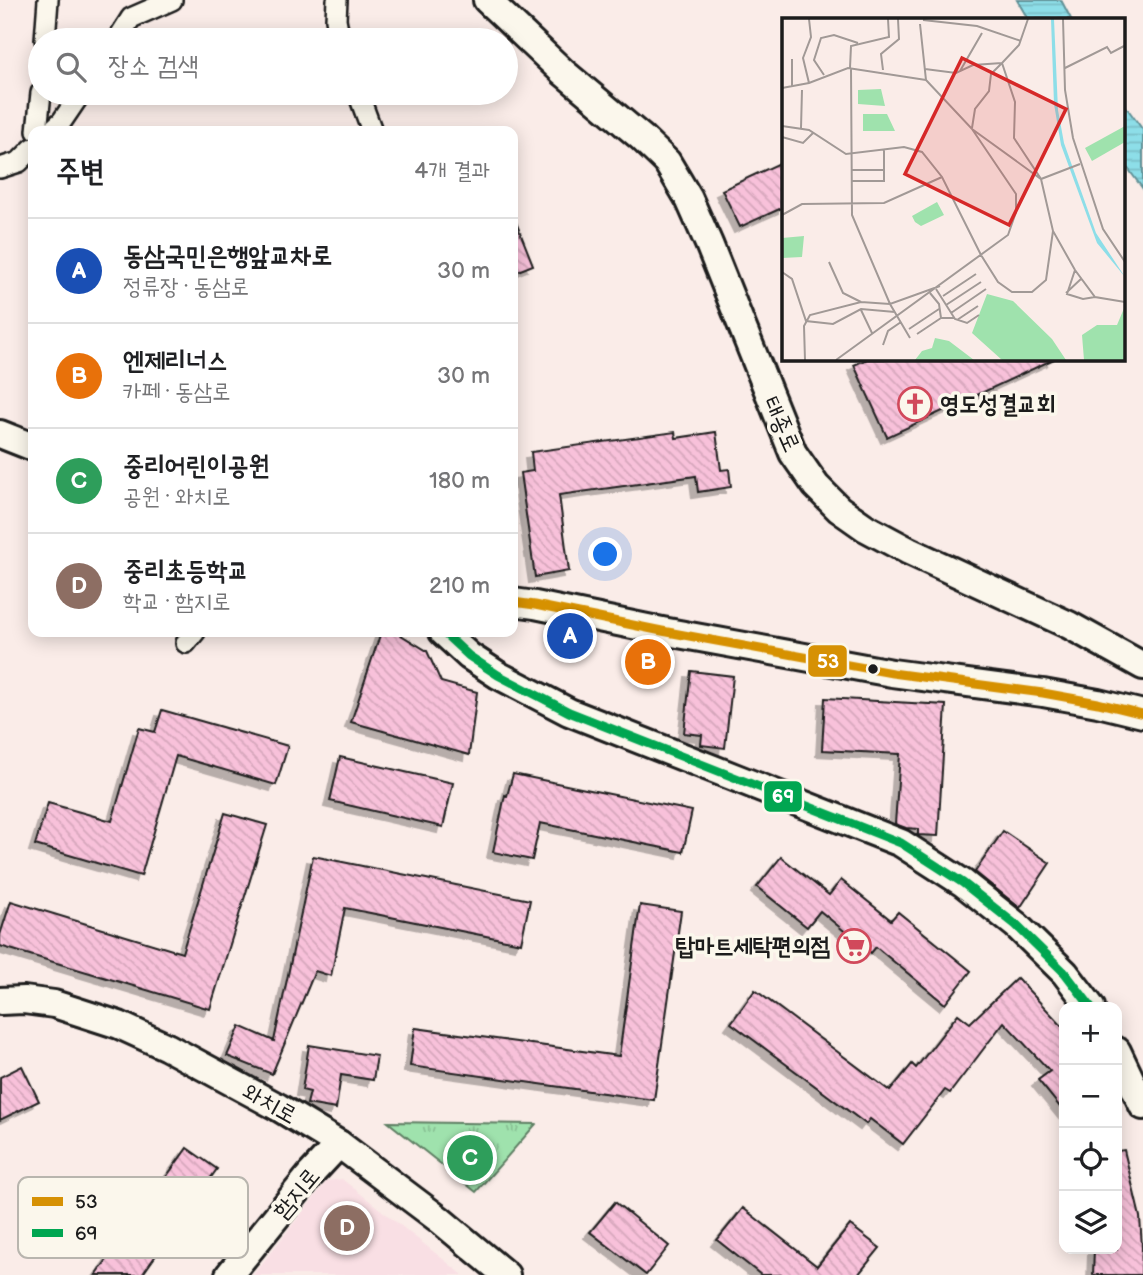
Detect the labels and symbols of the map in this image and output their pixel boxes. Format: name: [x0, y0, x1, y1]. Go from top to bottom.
inset map: [782, 18, 1126, 360]
church icon: 영도성결교회: [896, 385, 934, 423]
place label: 영도성결교회: [940, 390, 1056, 419]
street label: 태종로: [757, 392, 807, 457]
your location: [588, 537, 622, 571]
pin: A: [547, 610, 593, 662]
pin: B: [625, 636, 671, 688]
line badge: 53: [807, 644, 848, 678]
text: 53: [817, 651, 839, 674]
unlabelled marker: [866, 662, 880, 676]
line badge: 69: [763, 780, 803, 813]
text: 69: [772, 786, 794, 809]
supermarket icon: 탑마트세탁편의점: [835, 927, 873, 965]
place label: 탑마트세탁편의점: [676, 932, 830, 961]
street label: 와치로: [237, 1077, 302, 1130]
pin: C: [447, 1132, 493, 1184]
street label: 함지로: [267, 1162, 326, 1225]
legend: [18, 1177, 248, 1258]
text: 53: [75, 1191, 98, 1214]
pin: D: [324, 1202, 370, 1254]
text: 69: [75, 1223, 98, 1246]

